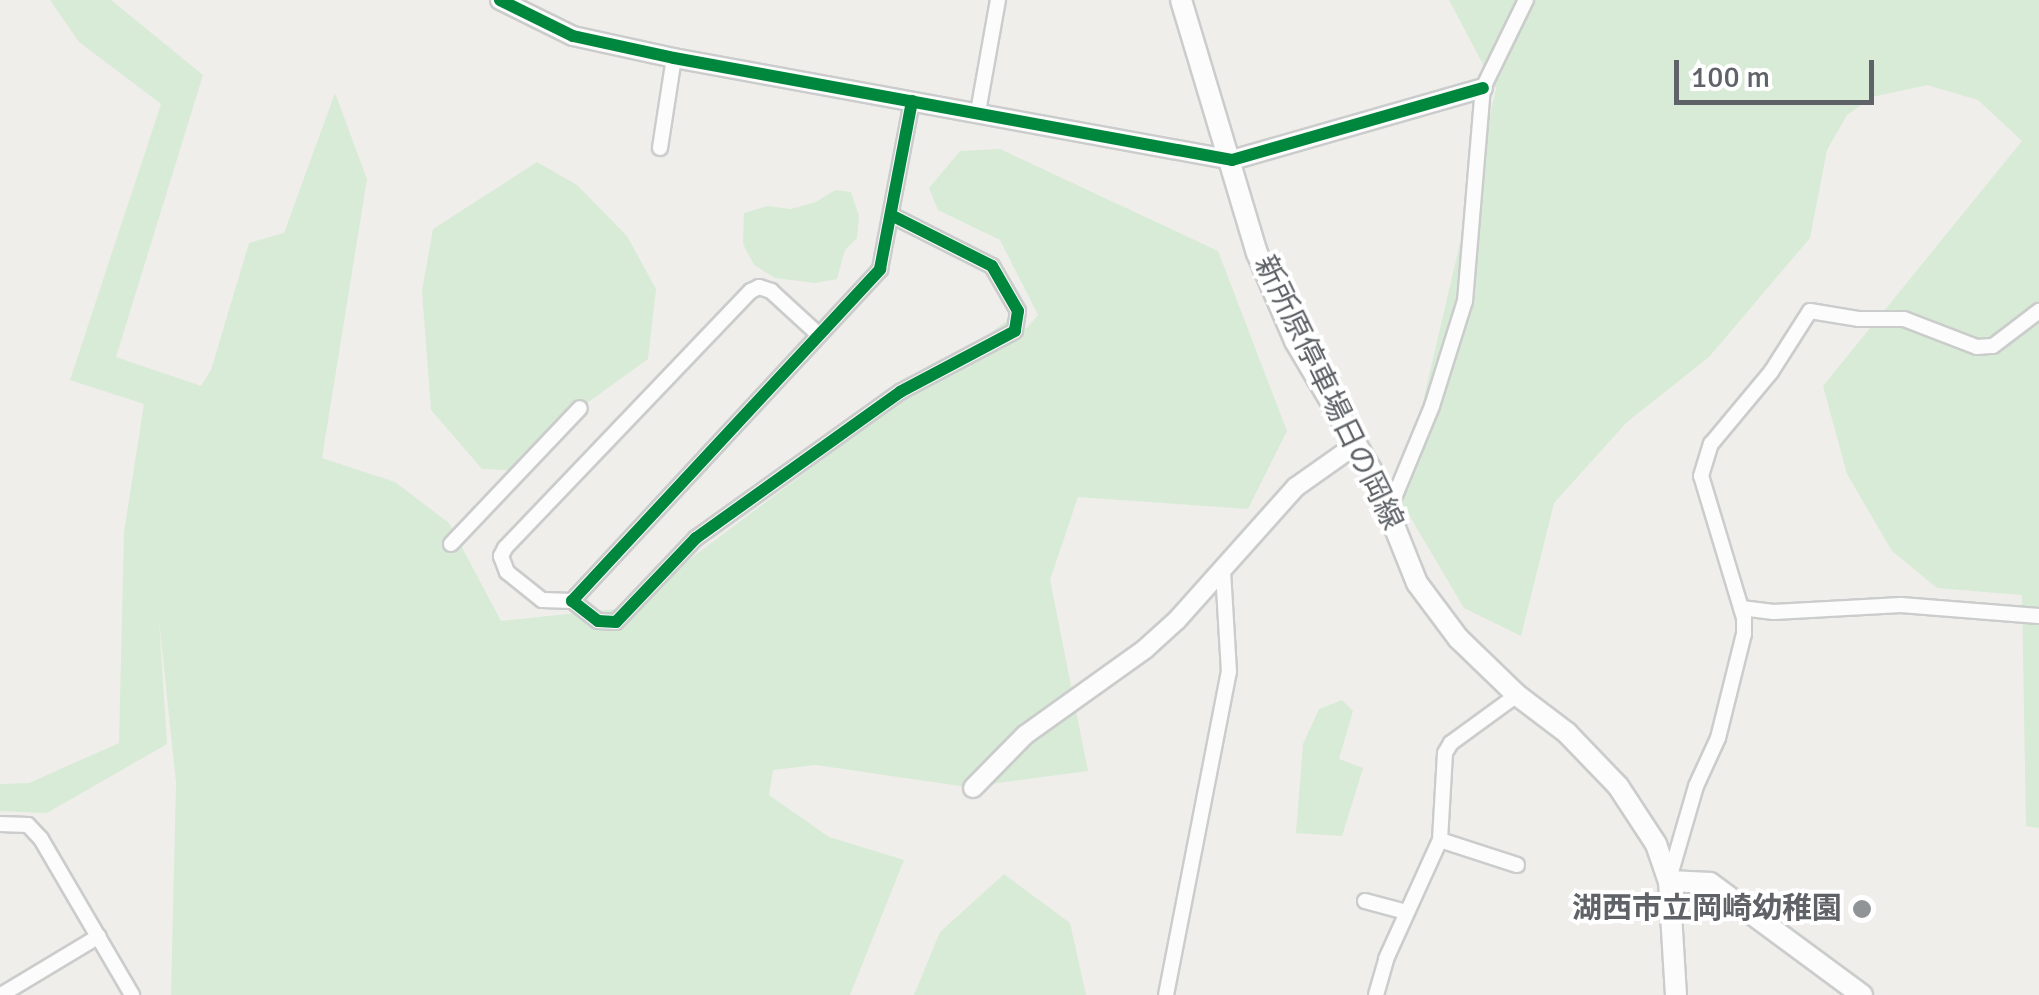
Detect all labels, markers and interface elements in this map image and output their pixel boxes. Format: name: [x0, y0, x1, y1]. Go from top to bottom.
scale bar: [1679, 40, 1879, 102]
text: 100 m: [1691, 59, 1770, 96]
street label: 新所原停車場日の岡線: [1246, 250, 1410, 536]
place label: 湖西市立岡崎幼稚園: [1572, 891, 1842, 927]
marker: 湖西市立岡崎幼稚園: [1851, 898, 1873, 920]

